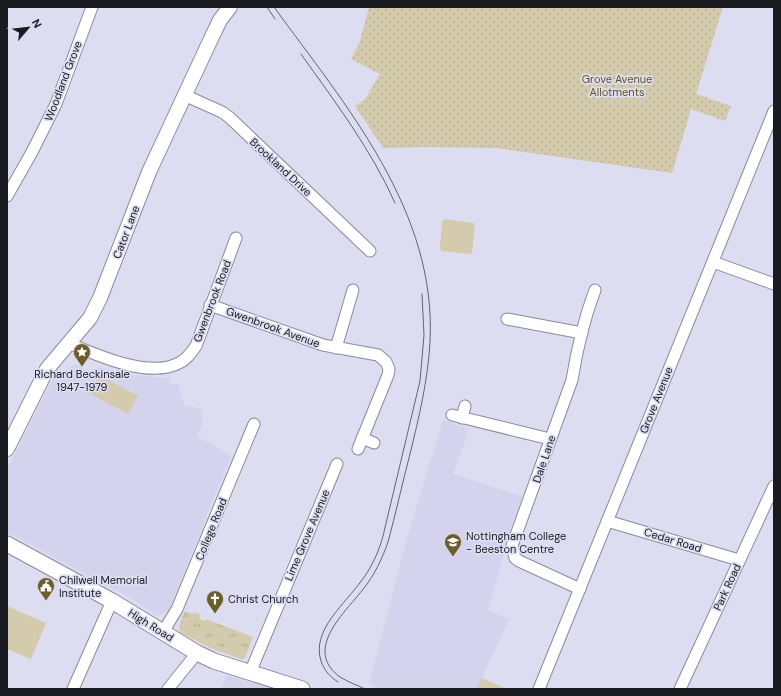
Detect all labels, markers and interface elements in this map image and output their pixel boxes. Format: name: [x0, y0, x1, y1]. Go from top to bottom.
north arrow: [8, 8, 48, 48]
text: N: [29, 16, 45, 30]
street label: Woodland Grove: [41, 39, 85, 123]
park label: Grove Avenue Allotments: [582, 72, 652, 99]
street label: Brookland Drive: [247, 135, 315, 199]
street label: Cator Lane: [109, 203, 143, 261]
street label: Gwenbrook Road: [190, 258, 234, 344]
street label: Gwenbrook Avenue: [224, 304, 322, 350]
place icon: Richard Beckinsale 1947-1979: [72, 342, 92, 367]
street label: Grove Avenue: [636, 365, 676, 435]
place label: Richard Beckinsale 1947-1979: [34, 367, 130, 394]
street label: Dale Lane: [529, 433, 559, 485]
street label: Lime Grove Avenue: [281, 487, 333, 583]
street label: College Road: [192, 496, 230, 562]
street label: Cedar Road: [642, 525, 704, 555]
place label: Nottingham College - Beeston Centre: [466, 529, 566, 556]
school or university icon: Nottingham College - Beeston Centre: [443, 532, 463, 557]
street label: Park Road: [710, 561, 744, 613]
place label: Chilwell Memorial Institute: [59, 573, 148, 600]
public building icon: Chilwell Memorial Institute: [36, 576, 56, 601]
church icon: Christ Church: [205, 589, 225, 614]
place label: Christ Church: [228, 592, 298, 606]
street label: High Road: [126, 606, 176, 645]

